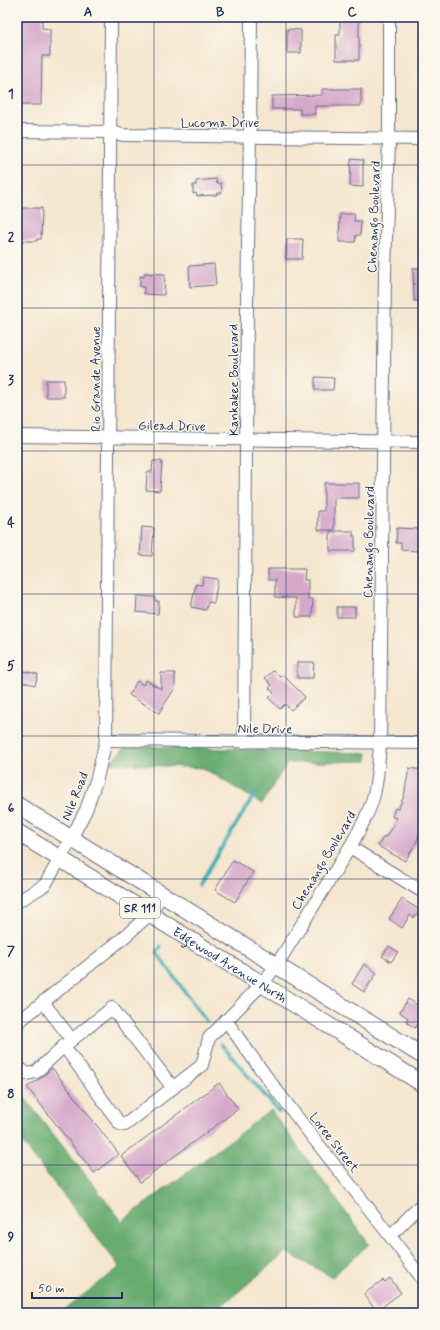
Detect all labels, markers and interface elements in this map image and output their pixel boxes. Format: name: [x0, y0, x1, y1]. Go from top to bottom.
text: A: [84, 4, 92, 21]
text: B: [216, 4, 225, 21]
text: C: [347, 4, 357, 21]
text: 1: [8, 86, 14, 103]
street label: Lucoma Drive: [181, 115, 260, 132]
street label: Chenango Boulevard: [364, 161, 387, 274]
text: 2: [8, 229, 15, 246]
street label: Kankakee Boulevard: [226, 324, 243, 436]
street label: Rio Grande Avenue: [88, 326, 105, 432]
text: 3: [8, 372, 14, 389]
street label: Gilead Drive: [138, 417, 206, 436]
street label: Chenango Boulevard: [360, 486, 381, 598]
text: 4: [7, 515, 15, 532]
text: 5: [7, 658, 15, 675]
street label: Nile Drive: [237, 721, 293, 738]
street label: Nile Road: [58, 770, 93, 823]
text: 6: [8, 800, 15, 817]
street label: Chenango Boulevard: [288, 808, 362, 914]
road number: SR 111: [120, 898, 160, 918]
street label: Edgewood Avenue North: [169, 924, 290, 1008]
text: 7: [7, 943, 15, 960]
text: 8: [7, 1086, 15, 1103]
street label: Loree Street: [305, 1109, 363, 1177]
text: 9: [8, 1229, 15, 1246]
scale bar: [32, 1274, 122, 1300]
text: 50 m: [38, 1281, 65, 1297]

